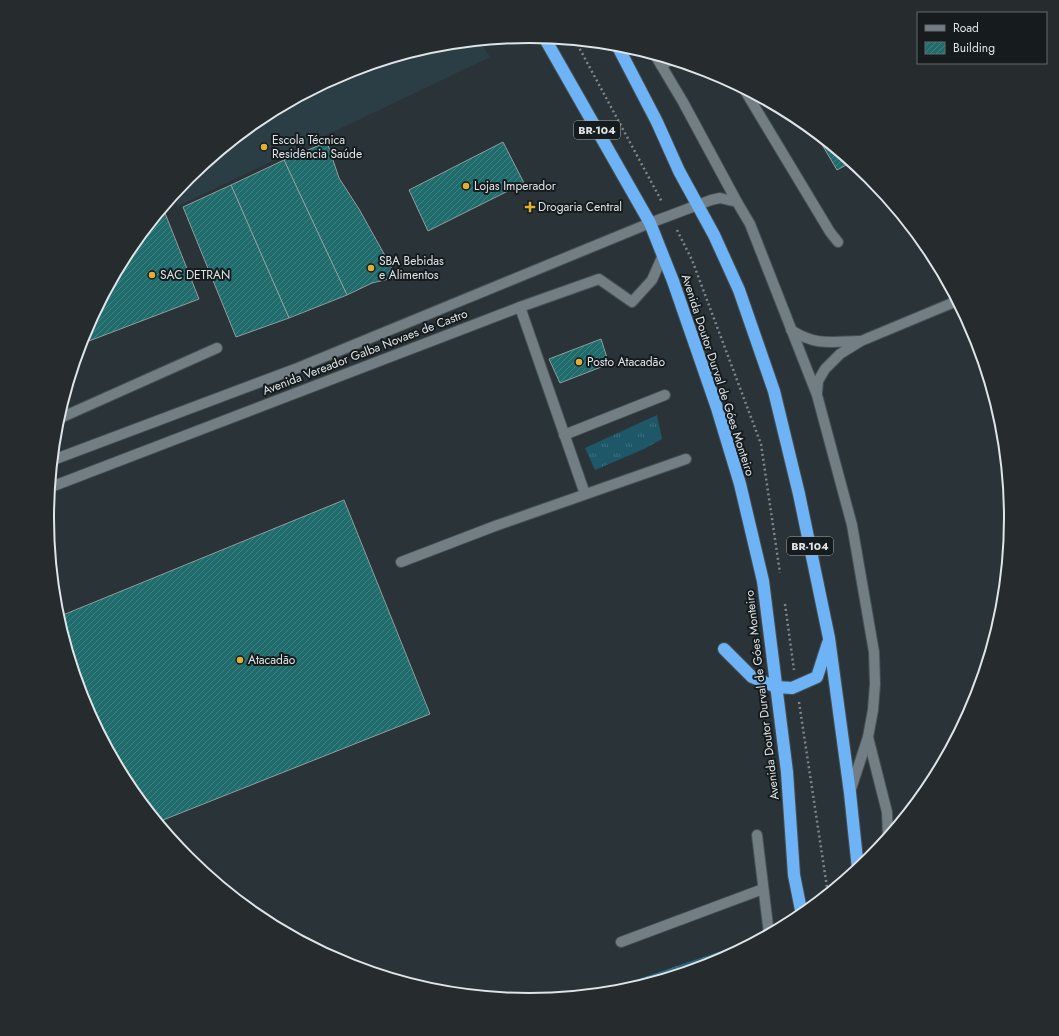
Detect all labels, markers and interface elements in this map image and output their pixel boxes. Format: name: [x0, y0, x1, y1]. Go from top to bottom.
legend: [917, 12, 1047, 64]
text: Road: [953, 19, 979, 37]
text: Building: [953, 39, 995, 57]
road number: BR-104: [574, 121, 620, 139]
place label: Escola Técnica Residência Saúde: [272, 131, 362, 163]
marker: Escola Técnica Residência Saúde: [259, 142, 269, 152]
place label: Lojas Imperador: [474, 177, 557, 195]
marker: Lojas Imperador: [461, 181, 471, 191]
place label: Drogaria Central: [538, 198, 622, 216]
marker: Drogaria Central: [525, 202, 535, 212]
place label: SBA Bebidas e Alimentos: [379, 252, 444, 284]
marker: SBA Bebidas e Alimentos: [366, 263, 376, 273]
place label: SAC DETRAN: [160, 266, 230, 284]
marker: SAC DETRAN: [147, 270, 157, 280]
street label: Avenida Doutor Durval de Góes Monteiro: [677, 272, 759, 479]
street label: Avenida Vereador Galba Novaes de Castro: [260, 304, 471, 400]
place label: Posto Atacadão: [587, 353, 665, 371]
marker: Posto Atacadão: [574, 357, 584, 367]
road number: BR-104: [787, 537, 833, 555]
street label: Avenida Doutor Durval de Góes Monteiro: [740, 589, 784, 801]
place label: Atacadão: [248, 651, 296, 669]
marker: Atacadão: [235, 655, 245, 665]

